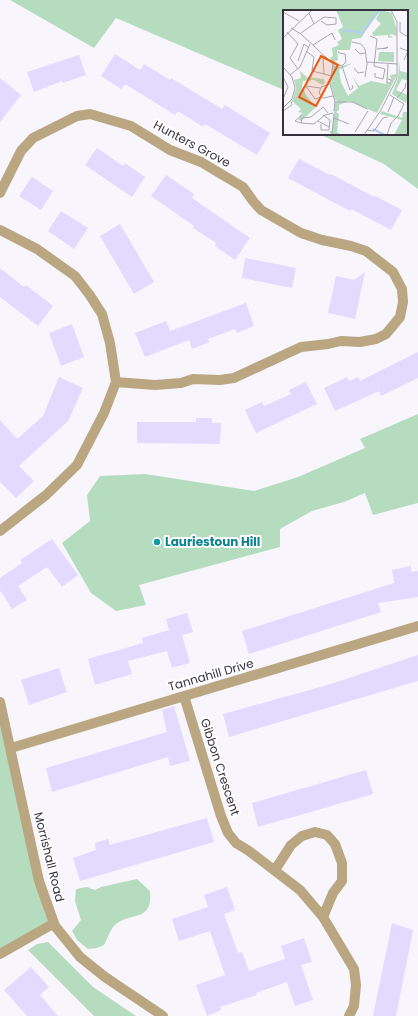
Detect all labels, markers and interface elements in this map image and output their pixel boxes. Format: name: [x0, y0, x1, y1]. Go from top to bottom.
inset map: [283, 10, 408, 135]
street label: Hunters Grove: [151, 116, 234, 171]
place label: Lauriestoun Hill: [165, 533, 260, 550]
marker: Lauriestoun Hill: [152, 537, 162, 547]
street label: Tannahill Drive: [166, 654, 255, 695]
street label: Gibbon Crescent: [197, 716, 244, 818]
street label: Morrishall Road: [30, 810, 69, 904]

